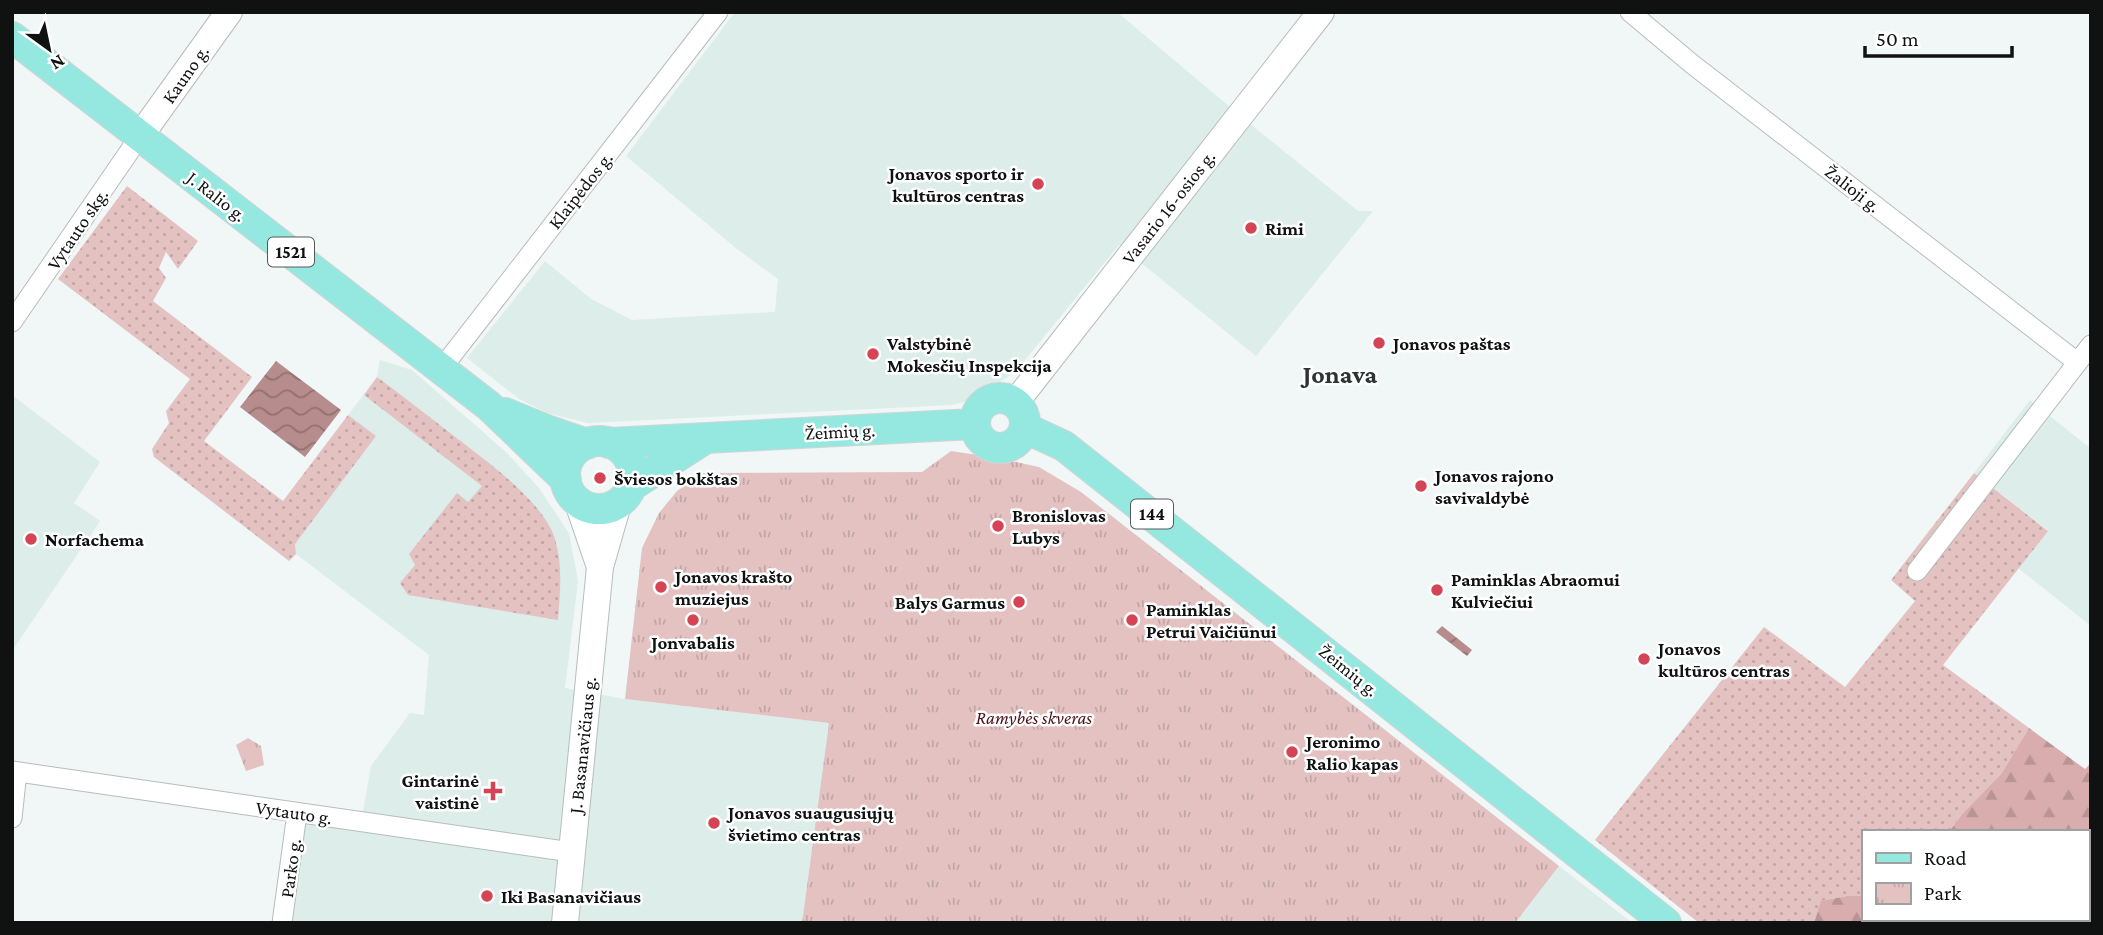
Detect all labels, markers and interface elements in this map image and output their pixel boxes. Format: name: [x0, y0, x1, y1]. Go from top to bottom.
north arrow: [14, 14, 84, 84]
scale bar: [1865, 14, 2012, 58]
text: 50 m: [1876, 27, 1919, 51]
street label: Kauno g.: [158, 41, 213, 107]
text: N: [47, 51, 69, 75]
street label: Vasario 16-osios g.: [1117, 146, 1219, 268]
street label: Klaipėdos g.: [544, 148, 617, 233]
street label: Žalioji g.: [1820, 160, 1885, 217]
place label: Jonavos sporto ir kultūros centras: [887, 163, 1024, 206]
street label: J. Ralio g.: [182, 166, 250, 226]
marker: Jonavos sporto ir kultūros centras: [1030, 176, 1046, 192]
street label: Vytauto skg.: [43, 185, 112, 274]
place label: Rimi: [1265, 218, 1304, 239]
marker: Rimi: [1243, 220, 1259, 236]
road number: 1521: [268, 238, 314, 266]
place label: Valstybinė Mokesčių Inspekcija: [886, 333, 1052, 377]
place label: Jonavos paštas: [1391, 333, 1511, 354]
marker: Jonavos paštas: [1371, 335, 1387, 351]
marker: Valstybinė Mokesčių Inspekcija: [865, 346, 881, 362]
district label: Jonava: [1300, 360, 1378, 389]
street label: Žeimių g.: [804, 419, 876, 444]
place label: Jonavos rajono savivaldybė: [1433, 465, 1554, 508]
place label: Šviesos bokštas: [614, 468, 738, 489]
marker: Šviesos bokštas: [592, 470, 608, 486]
marker: Jonavos rajono savivaldybė: [1413, 478, 1429, 494]
road number: 144: [1131, 500, 1173, 528]
place label: Bronislovas Lubys: [1012, 505, 1106, 548]
marker: Bronislovas Lubys: [990, 518, 1006, 534]
place label: Norfachema: [45, 529, 145, 550]
marker: Norfachema: [23, 531, 39, 547]
place label: Jonavos krašto muziejus: [673, 566, 793, 610]
place label: Paminklas Abraomui Kulviečiui: [1451, 569, 1620, 612]
marker: Jonavos krašto muziejus: [653, 579, 669, 595]
marker: Paminklas Abraomui Kulviečiui: [1429, 582, 1445, 598]
place label: Balys Garmus: [895, 592, 1005, 613]
marker: Balys Garmus: [1011, 594, 1027, 610]
place label: Paminklas Petrui Vaičiūnui: [1146, 599, 1277, 642]
marker: Jonvabalis: [685, 612, 701, 628]
marker: Paminklas Petrui Vaičiūnui: [1124, 612, 1140, 628]
place label: Jonvabalis: [649, 632, 735, 653]
place label: Jonavos kultūros centras: [1656, 638, 1790, 681]
street label: Žeimių g.: [1315, 640, 1383, 701]
marker: Jonavos kultūros centras: [1636, 651, 1652, 667]
street label: J. Basanavičiaus g.: [565, 676, 600, 817]
park label: Ramybės skveras: [976, 707, 1092, 728]
place label: Jeronimo Ralio kapas: [1304, 731, 1398, 774]
marker: Jeronimo Ralio kapas: [1284, 744, 1300, 760]
place label: Gintarinė vaistinė: [401, 770, 479, 813]
marker: Gintarinė vaistinė: [485, 783, 501, 799]
street label: Vytauto g.: [254, 797, 333, 828]
place label: Jonavos suaugusiųjų švietimo centras: [726, 802, 894, 845]
marker: Jonavos suaugusiųjų švietimo centras: [706, 815, 722, 831]
legend: [1862, 830, 2089, 921]
street label: Parko g.: [276, 837, 305, 899]
text: Road: [1924, 846, 1967, 870]
text: Park: [1924, 881, 1961, 905]
place label: Iki Basanavičiaus: [501, 886, 641, 907]
marker: Iki Basanavičiaus: [479, 888, 495, 904]

